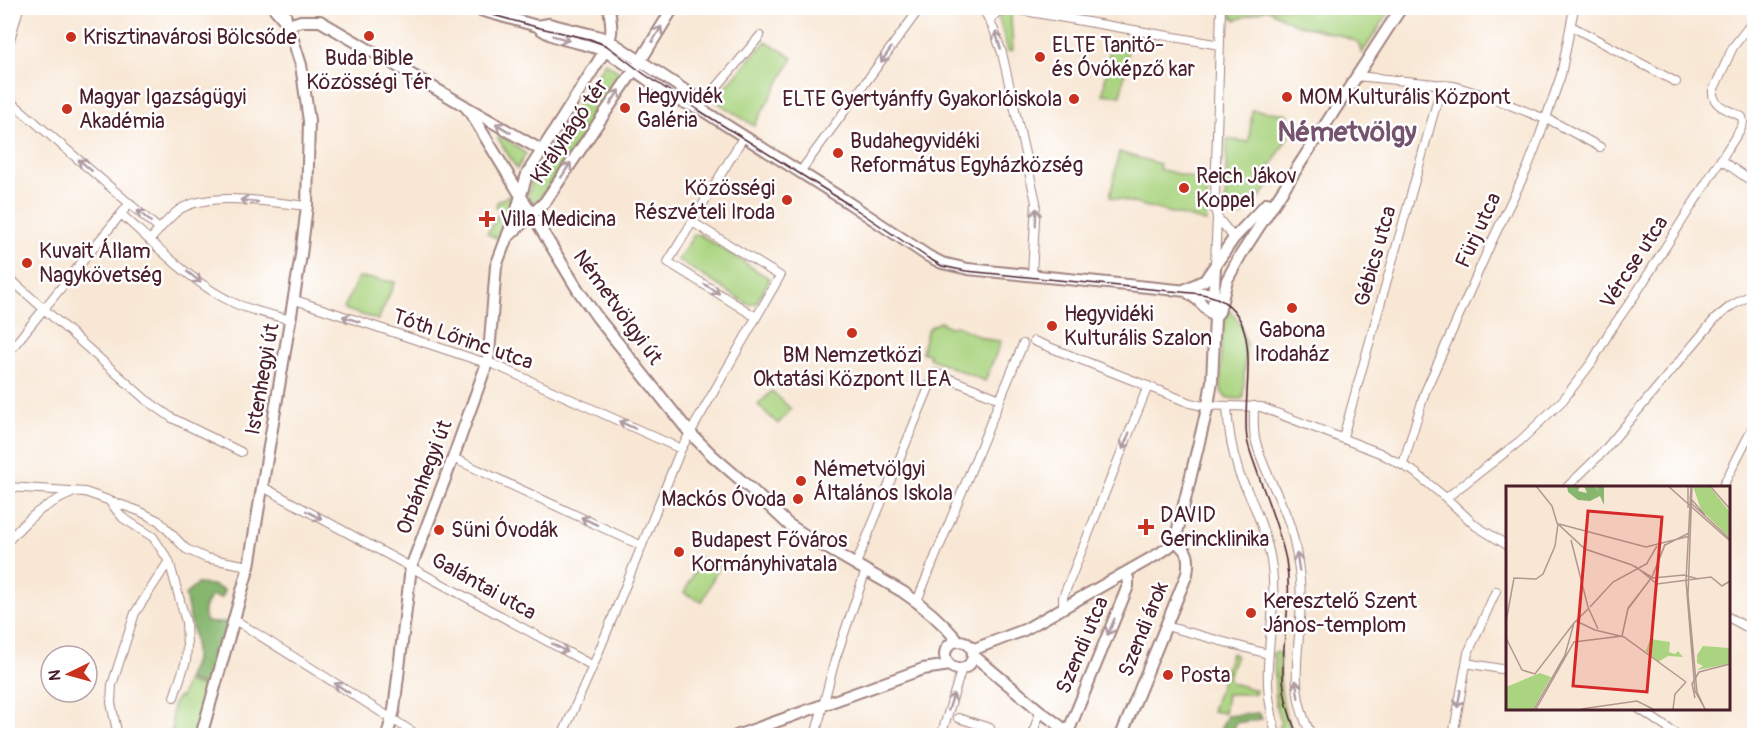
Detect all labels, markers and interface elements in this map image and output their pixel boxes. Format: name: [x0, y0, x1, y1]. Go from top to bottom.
place label: Krisztinavárosi Bölcsőde: [83, 24, 298, 51]
one-way arrow: [651, 26, 663, 43]
marker: Buda Bible Közösségi Tér: [362, 29, 376, 43]
marker: Krisztinavárosi Bölcsőde: [64, 30, 78, 44]
one-way arrow: [991, 31, 1002, 50]
place label: ELTE Tanitó- és Óvóképző kar: [1052, 32, 1196, 83]
one-way arrow: [551, 33, 570, 44]
place label: Buda Bible Közösségi Tér: [306, 45, 432, 96]
one-way arrow: [880, 46, 892, 63]
marker: ELTE Tanitó- és Óvóképző kar: [1033, 50, 1047, 64]
street label: Királyhágó tér: [524, 73, 615, 189]
place label: Hegyvidék Galéria: [637, 83, 723, 134]
place label: Magyar Igazságügyi Akadémia: [79, 84, 247, 135]
place label: MOM Kulturális Központ: [1299, 84, 1511, 111]
place label: ELTE Gyertyánffy Gyakorlóiskola: [782, 86, 1062, 113]
one-way arrow: [609, 88, 622, 105]
marker: MOM Kulturális Központ: [1280, 90, 1294, 104]
marker: ELTE Gyertyánffy Gyakorlóiskola: [1067, 92, 1081, 106]
marker: Hegyvidék Galéria: [618, 101, 632, 115]
marker: Magyar Igazságügyi Akadémia: [60, 102, 74, 116]
district label: Németvölgy: [1277, 116, 1417, 149]
one-way arrow: [495, 122, 512, 134]
place label: Budahegyvidéki Református Egyházközség: [850, 128, 1083, 179]
marker: Budahegyvidéki Református Egyházközség: [831, 146, 845, 160]
one-way arrow: [78, 158, 93, 172]
one-way arrow: [560, 163, 572, 179]
place label: Reich Jákov Koppel: [1196, 163, 1297, 214]
place label: Közösségi Részvételi Iroda: [634, 175, 775, 226]
marker: Reich Jákov Koppel: [1177, 181, 1191, 195]
street label: Fürj utca: [1449, 188, 1508, 272]
marker: Közösségi Részvételi Iroda: [780, 193, 794, 207]
one-way arrow: [239, 195, 259, 206]
street label: Gébics utca: [1348, 203, 1403, 309]
place label: Villa Medicina: [500, 206, 616, 233]
one-way arrow: [1030, 207, 1041, 227]
one-way arrow: [137, 209, 152, 223]
marker: Villa Medicina: [478, 210, 496, 228]
street label: Vércse utca: [1594, 211, 1675, 314]
place label: Kuvait Állam Nagykövetség: [39, 238, 162, 289]
street label: Németvölgyi út: [567, 244, 669, 371]
marker: Kuvait Állam Nagykövetség: [20, 256, 34, 270]
one-way arrow: [186, 271, 202, 284]
one-way arrow: [703, 284, 720, 296]
place label: Hegyvidéki Kulturális Szalon: [1064, 301, 1212, 352]
marker: Gabona Irodaház: [1285, 301, 1299, 315]
street label: Tóth Lőrinc utca: [389, 303, 537, 376]
one-way arrow: [342, 313, 361, 324]
place label: Gabona Irodaház: [1255, 317, 1330, 368]
marker: Hegyvidéki Kulturális Szalon: [1045, 319, 1059, 333]
street label: Istenhegyi út: [239, 321, 286, 437]
marker: BM Nemzetközi Oktatási Központ ILEA: [845, 326, 859, 340]
place label: BM Nemzetközi Oktatási Központ ILEA: [753, 342, 951, 393]
street label: Orbánhegyi út: [390, 416, 459, 538]
one-way arrow: [619, 418, 637, 430]
one-way arrow: [1120, 431, 1131, 449]
place label: Németvölgyi Általános Iskola: [813, 456, 953, 507]
marker: Németvölgyi Általános Iskola: [794, 474, 808, 488]
place label: Mackós Óvoda: [661, 485, 786, 513]
inset map: [1506, 486, 1729, 710]
marker: Mackós Óvoda: [791, 492, 805, 506]
place label: DAVID Gerincklinika: [1160, 502, 1269, 553]
one-way arrow: [305, 510, 323, 521]
one-way arrow: [580, 515, 598, 527]
place label: Süni Óvodák: [451, 516, 558, 544]
marker: DAVID Gerincklinika: [1137, 518, 1155, 536]
marker: Süni Óvodák: [432, 523, 446, 537]
place label: Budapest Főváros Kormányhivatala: [691, 527, 848, 578]
marker: Budapest Főváros Kormányhivatala: [672, 545, 686, 559]
street label: Galántai utca: [426, 546, 541, 626]
one-way arrow: [1292, 552, 1303, 572]
street label: Szendi árok: [1112, 577, 1175, 681]
place label: Keresztelő Szent János-templom: [1263, 588, 1417, 639]
street label: Szendi utca: [1050, 592, 1115, 698]
marker: Keresztelő Szent János-templom: [1244, 606, 1258, 620]
one-way arrow: [1105, 618, 1116, 636]
one-way arrow: [550, 643, 568, 654]
north arrow: [39, 644, 99, 704]
place label: Posta: [1180, 662, 1230, 689]
marker: Posta: [1161, 668, 1175, 682]
text: N: [45, 669, 65, 681]
one-way arrow: [1292, 680, 1303, 700]
one-way arrow: [334, 682, 351, 695]
one-way arrow: [1453, 689, 1464, 709]
one-way arrow: [946, 693, 957, 712]

